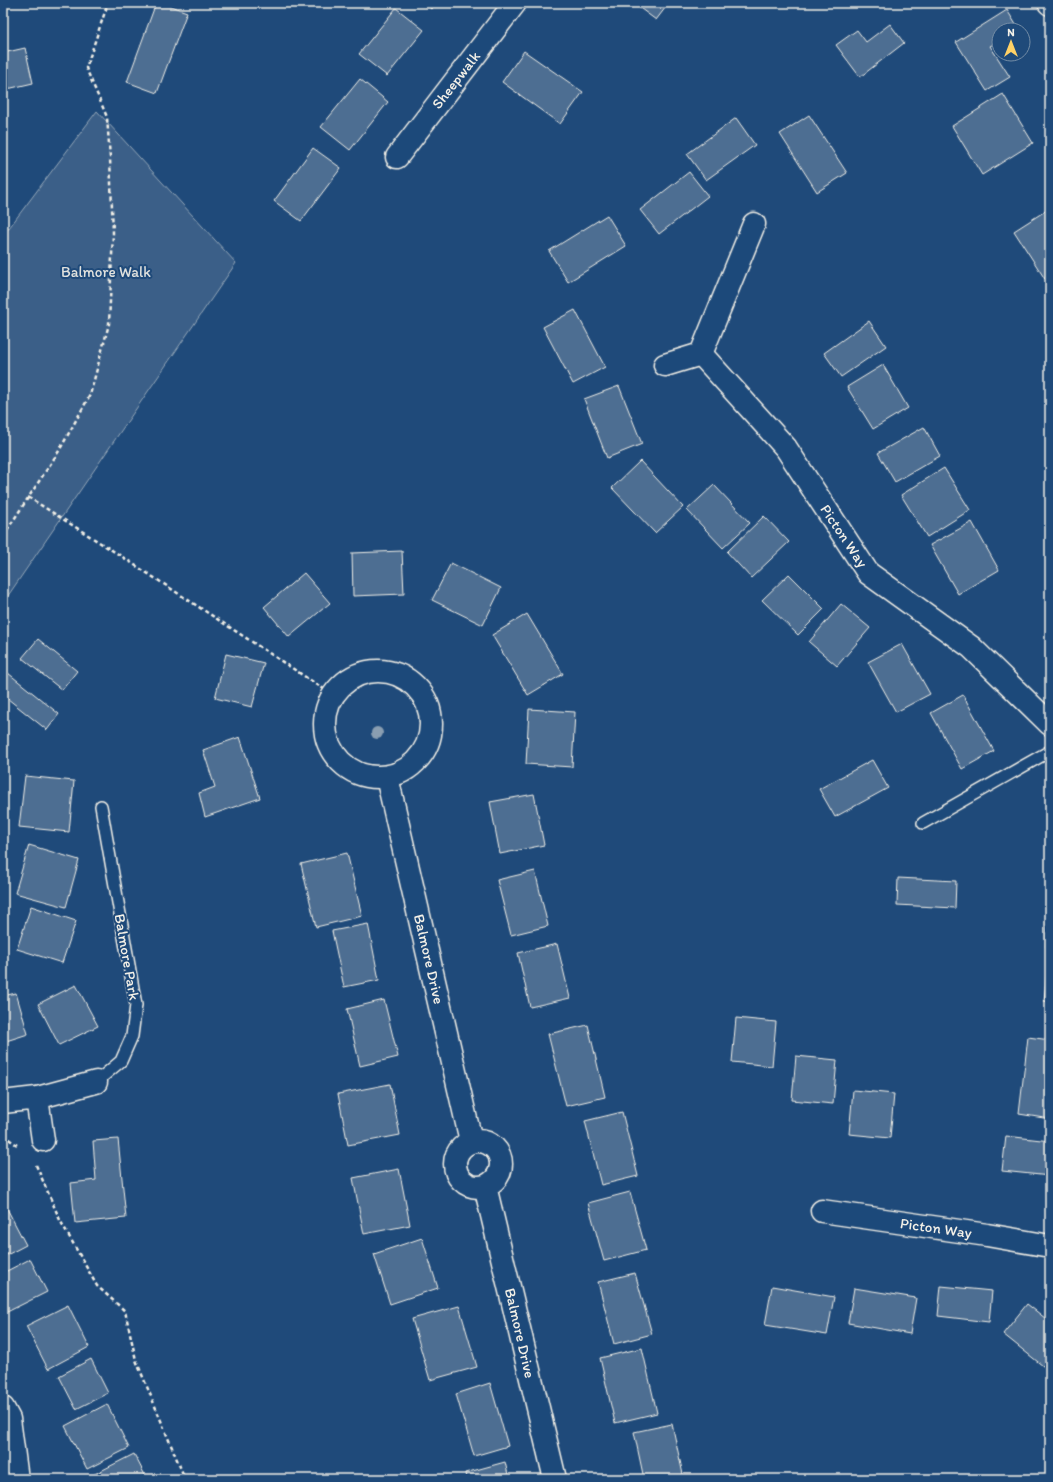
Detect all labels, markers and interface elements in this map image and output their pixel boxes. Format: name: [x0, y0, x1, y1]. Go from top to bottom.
north arrow: [991, 22, 1031, 62]
text: N: [1007, 26, 1015, 39]
street label: Sheepwalk: [428, 47, 484, 112]
park label: Balmore Walk: [61, 263, 151, 281]
street label: Picton Way: [816, 501, 872, 571]
street label: Balmore Park: [111, 912, 144, 1002]
street label: Balmore Drive: [410, 912, 448, 1006]
street label: Picton Way: [899, 1214, 973, 1242]
street label: Balmore Drive: [501, 1286, 539, 1380]

